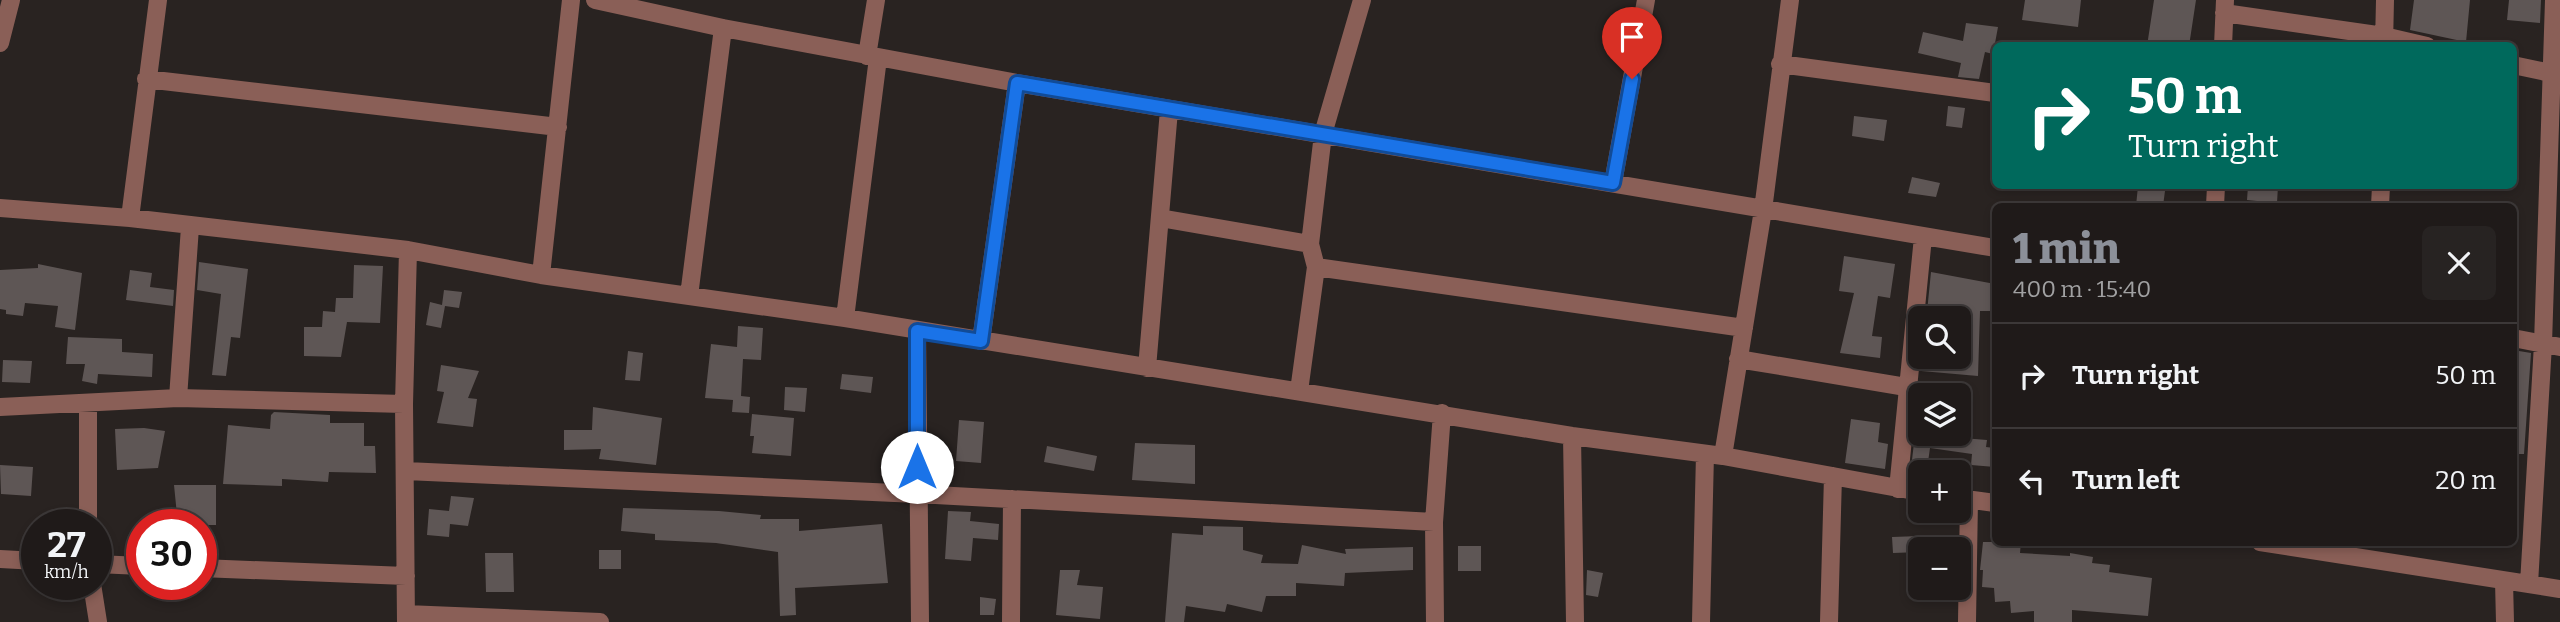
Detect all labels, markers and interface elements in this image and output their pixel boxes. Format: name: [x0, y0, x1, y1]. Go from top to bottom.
pin: [1602, 7, 1662, 79]
icon: arrive: [1613, 18, 1651, 56]
text: 50 m: [2128, 67, 2241, 126]
icon: right: [2013, 70, 2104, 161]
text: Turn right: [2128, 127, 2279, 165]
text: 1 min: [2013, 224, 2120, 274]
button: close: [2422, 226, 2496, 300]
text: 400 m · 15:40: [2013, 275, 2151, 303]
map controls: [1908, 306, 1971, 600]
button: search: [1908, 306, 1971, 369]
icon: right: [2013, 357, 2051, 395]
text: Turn right: [2072, 360, 2199, 391]
text: 50 m: [2435, 360, 2496, 391]
button: layers: [1908, 383, 1971, 446]
position arrow: [880, 430, 954, 504]
button: +: [1908, 460, 1971, 523]
icon: left: [2013, 462, 2051, 500]
text: Turn left: [2072, 465, 2180, 496]
text: 20 m: [2435, 465, 2496, 496]
speed limit sign: 30: [126, 509, 217, 600]
text: 27: [47, 524, 86, 566]
button: −: [1908, 537, 1971, 600]
text: km/h: [44, 561, 89, 583]

